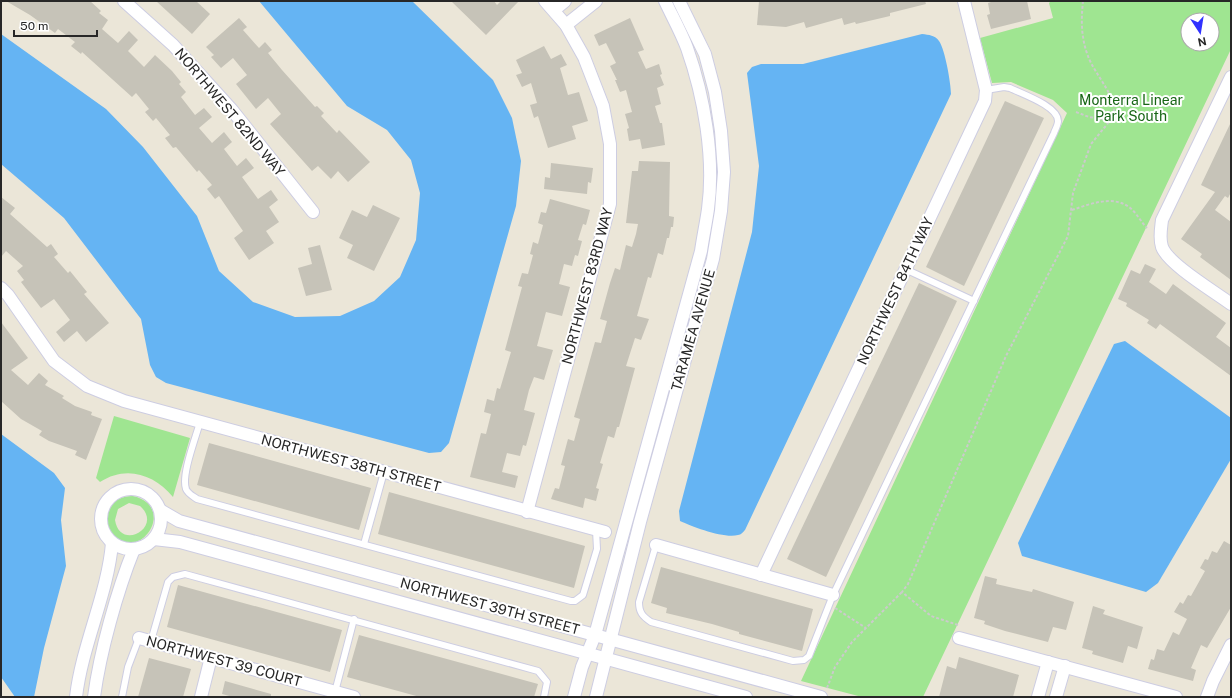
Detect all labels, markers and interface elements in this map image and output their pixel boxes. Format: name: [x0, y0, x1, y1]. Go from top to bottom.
scale bar: [14, 12, 97, 38]
north arrow: [1180, 12, 1220, 52]
text: 50 m: [20, 19, 48, 33]
text: N: [1197, 35, 1208, 49]
street label: NORTHWEST 82ND WAY: [172, 45, 289, 180]
park label: Monterra Linear Park South: [1079, 92, 1183, 124]
street label: NORTHWEST 83RD WAY: [558, 206, 616, 366]
street label: NORTHWEST 84TH WAY: [854, 214, 936, 367]
street label: TARAMEA AVENUE: [668, 267, 718, 393]
street label: NORTHWEST 38TH STREET: [259, 431, 443, 495]
street label: NORTHWEST 39TH STREET: [399, 574, 581, 638]
street label: NORTHWEST 39 COURT: [145, 633, 303, 689]

